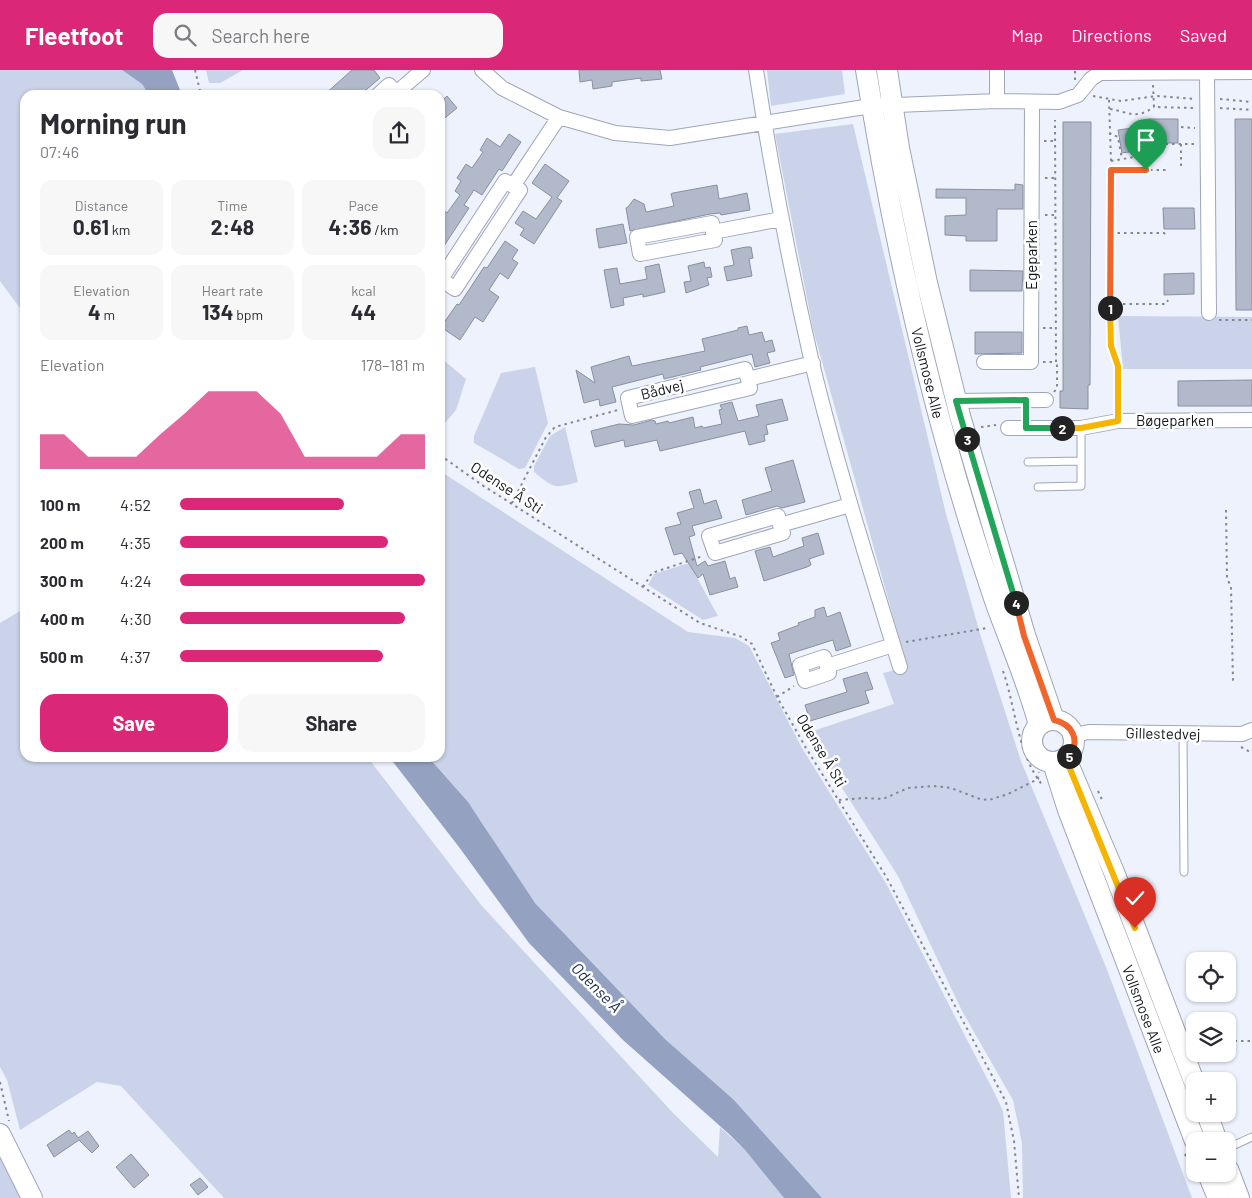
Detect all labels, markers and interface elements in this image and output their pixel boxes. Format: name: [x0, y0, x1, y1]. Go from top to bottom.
search box: [153, 13, 503, 58]
text: Fleetfoot: [25, 21, 123, 50]
icon: search: [171, 21, 199, 49]
text: Search here: [211, 24, 310, 47]
text: Map: [1011, 24, 1043, 46]
text: Directions: [1071, 24, 1152, 46]
text: Saved: [1180, 24, 1227, 46]
text: Morning run: [40, 106, 187, 140]
button: share: [373, 107, 425, 159]
pin: [1125, 119, 1167, 170]
icon: arrive: [1132, 126, 1160, 154]
text: 07:46: [40, 142, 79, 161]
text: Distance: [75, 197, 128, 214]
text: Time: [217, 197, 248, 214]
text: Pace: [348, 197, 379, 214]
text: 0.61: [73, 214, 109, 239]
text: 2:48: [211, 214, 254, 239]
text: 4:36: [329, 214, 371, 239]
street label: Egeparken: [1022, 220, 1040, 290]
text: km: [109, 221, 130, 238]
text: /km: [371, 221, 398, 238]
text: Elevation: [73, 282, 130, 299]
text: Heart rate: [202, 282, 263, 299]
text: kcal: [351, 282, 376, 299]
pin: 1: [1098, 296, 1122, 320]
text: 4: [88, 299, 101, 324]
text: 134: [202, 299, 233, 324]
text: 44: [351, 299, 376, 324]
text: 1: [1108, 300, 1113, 317]
text: m: [101, 306, 115, 323]
text: bpm: [233, 306, 263, 323]
street label: Vollsmose Alle: [908, 326, 948, 420]
text: Elevation: [40, 355, 104, 374]
text: 178–181 m: [361, 355, 425, 374]
street label: Bådvej: [639, 375, 685, 403]
street label: Bøgeparken: [1136, 411, 1214, 429]
pin: 2: [1050, 416, 1074, 440]
text: 2: [1059, 420, 1066, 437]
pin: 3: [954, 426, 980, 452]
text: 3: [964, 431, 971, 448]
street label: Odense Å Sti: [468, 456, 547, 517]
text: 100 m: [40, 495, 80, 514]
text: 4:52: [120, 495, 151, 514]
text: 200 m: [40, 533, 84, 552]
text: 4:35: [120, 533, 151, 552]
text: 300 m: [40, 571, 83, 590]
text: 4:24: [120, 571, 152, 590]
pin: 4: [1004, 590, 1028, 616]
text: 4: [1012, 595, 1021, 612]
text: 400 m: [40, 609, 84, 628]
text: 4:30: [120, 609, 152, 628]
text: 500 m: [40, 647, 83, 666]
text: 4:37: [120, 647, 150, 666]
button: Save: [40, 694, 228, 752]
button: Share: [238, 694, 425, 752]
street label: Odense Å Sti: [793, 710, 852, 790]
street label: Gillestedvej: [1125, 723, 1201, 743]
pin: 5: [1056, 744, 1082, 768]
text: 5: [1066, 748, 1073, 765]
pin: [1114, 877, 1156, 928]
icon: check: [1121, 884, 1149, 912]
map controls: [1186, 952, 1236, 1182]
button: locate: [1186, 952, 1236, 1002]
water label: Odense Å: [568, 958, 626, 1016]
street label: Vollsmose Alle: [1119, 962, 1169, 1056]
button: layers: [1186, 1012, 1236, 1062]
button: +: [1186, 1072, 1236, 1122]
button: −: [1186, 1132, 1236, 1182]

